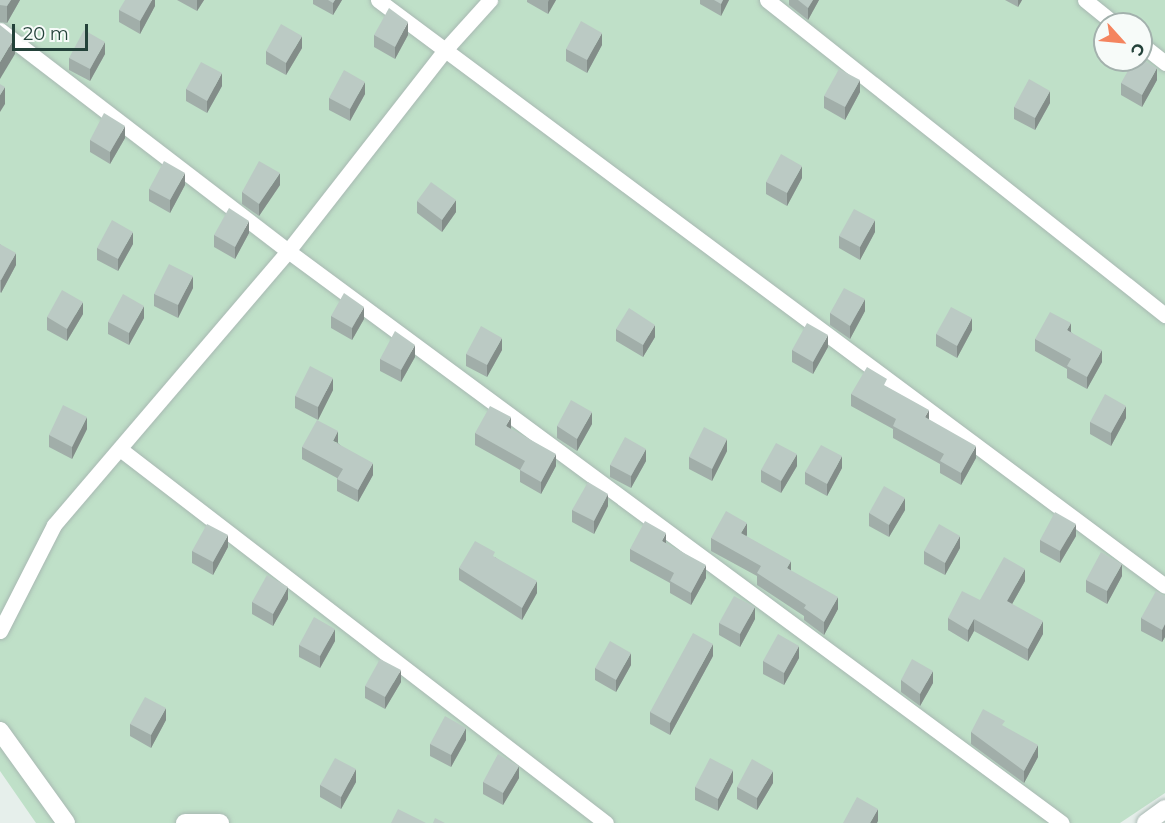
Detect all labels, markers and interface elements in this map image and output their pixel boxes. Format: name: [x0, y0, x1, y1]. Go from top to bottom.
scale bar: [15, 12, 92, 50]
north arrow: [1093, 12, 1153, 72]
text: 20 m: [23, 23, 69, 45]
text: С: [1127, 40, 1149, 59]

